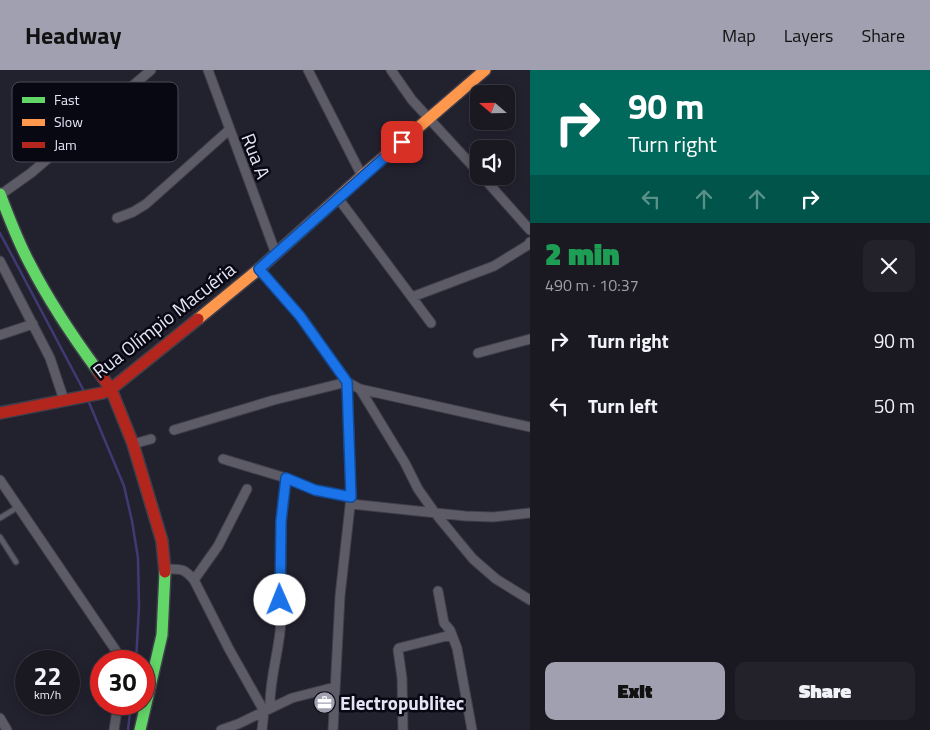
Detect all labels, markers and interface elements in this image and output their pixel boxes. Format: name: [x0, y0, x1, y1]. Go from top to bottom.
text: Headway: [25, 17, 121, 53]
text: Map: [722, 22, 756, 49]
text: Layers: [784, 22, 833, 49]
text: Share: [861, 22, 905, 49]
text: 90 m: [628, 79, 704, 133]
legend: [12, 82, 178, 162]
north arrow: [470, 85, 515, 130]
map controls: [470, 85, 515, 185]
text: Fast: [54, 89, 79, 110]
icon: right: [545, 90, 610, 155]
text: Slow: [54, 111, 83, 132]
pin: [381, 121, 423, 163]
text: Turn right: [628, 127, 717, 161]
icon: arrive: [388, 128, 416, 156]
street label: Rua A: [235, 129, 278, 183]
text: Jam: [54, 134, 77, 155]
button: sound: [470, 140, 515, 185]
icon: left: [637, 185, 665, 213]
icon: ahead: [690, 185, 718, 213]
icon: ahead: [743, 185, 771, 213]
icon: right: [796, 185, 824, 213]
text: 2 min: [545, 231, 620, 277]
button: close: [863, 240, 915, 292]
street label: Rua Olímpio Macuéria: [86, 254, 242, 385]
text: 490 m · 10:37: [545, 273, 639, 297]
text: Turn right: [588, 326, 669, 355]
text: 90 m: [874, 326, 915, 355]
icon: right: [545, 327, 573, 355]
text: Turn left: [588, 391, 658, 420]
text: 50 m: [874, 391, 915, 420]
icon: left: [545, 392, 573, 420]
position arrow: [253, 573, 305, 625]
speed limit sign: 30: [90, 650, 155, 715]
text: 22: [33, 657, 62, 695]
button: Exit: [545, 662, 725, 720]
button: Share: [735, 662, 915, 720]
text: km/h: [34, 685, 61, 704]
place label: Electropublitec: [340, 688, 464, 717]
office icon: Electropublitec: [312, 691, 336, 715]

